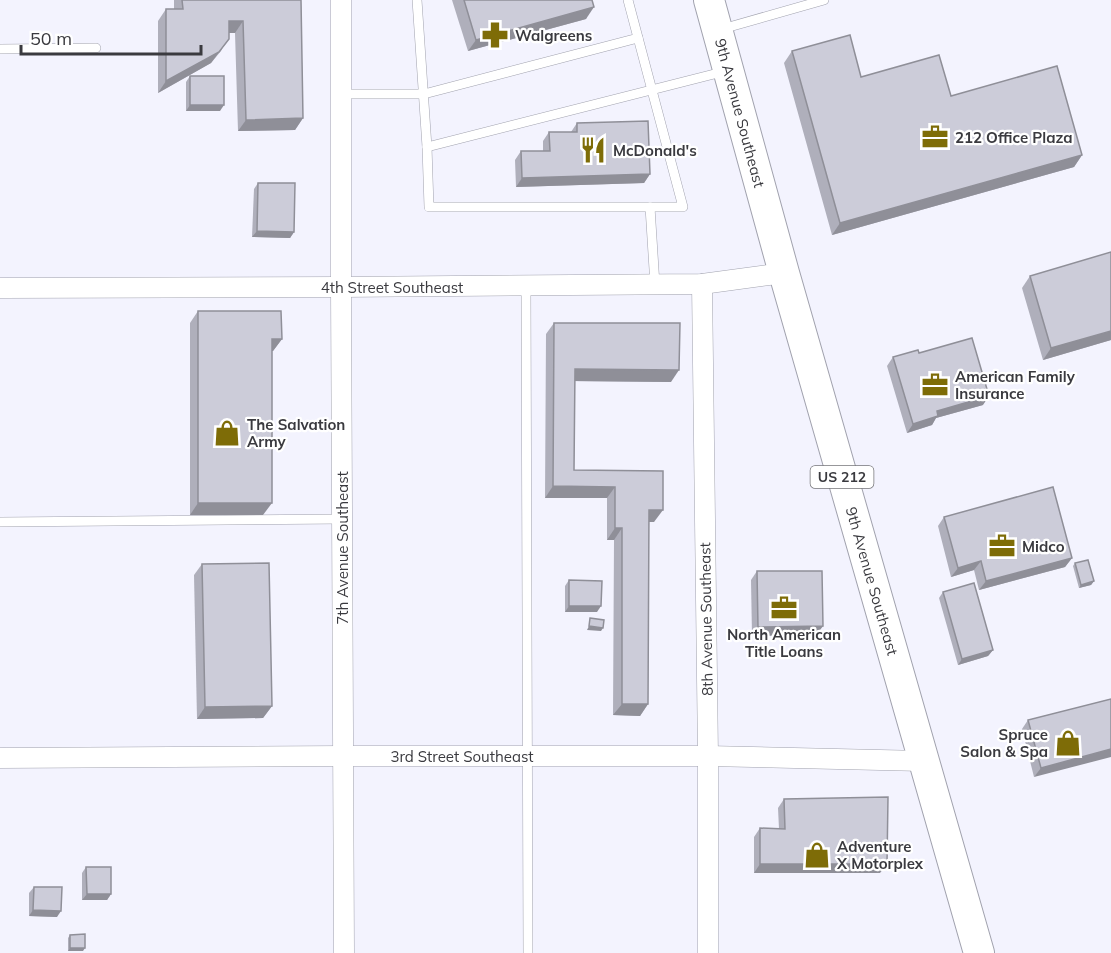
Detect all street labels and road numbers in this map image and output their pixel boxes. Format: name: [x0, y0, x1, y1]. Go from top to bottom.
street label: 9th Avenue Southeast: [711, 36, 769, 190]
street label: 4th Street Southeast: [321, 278, 463, 297]
road number: US 212: [810, 466, 874, 488]
street label: 7th Avenue Southeast: [333, 471, 352, 625]
street label: 9th Avenue Southeast: [842, 505, 902, 657]
street label: 8th Avenue Southeast: [695, 542, 717, 696]
street label: 3rd Street Southeast: [390, 747, 534, 766]

